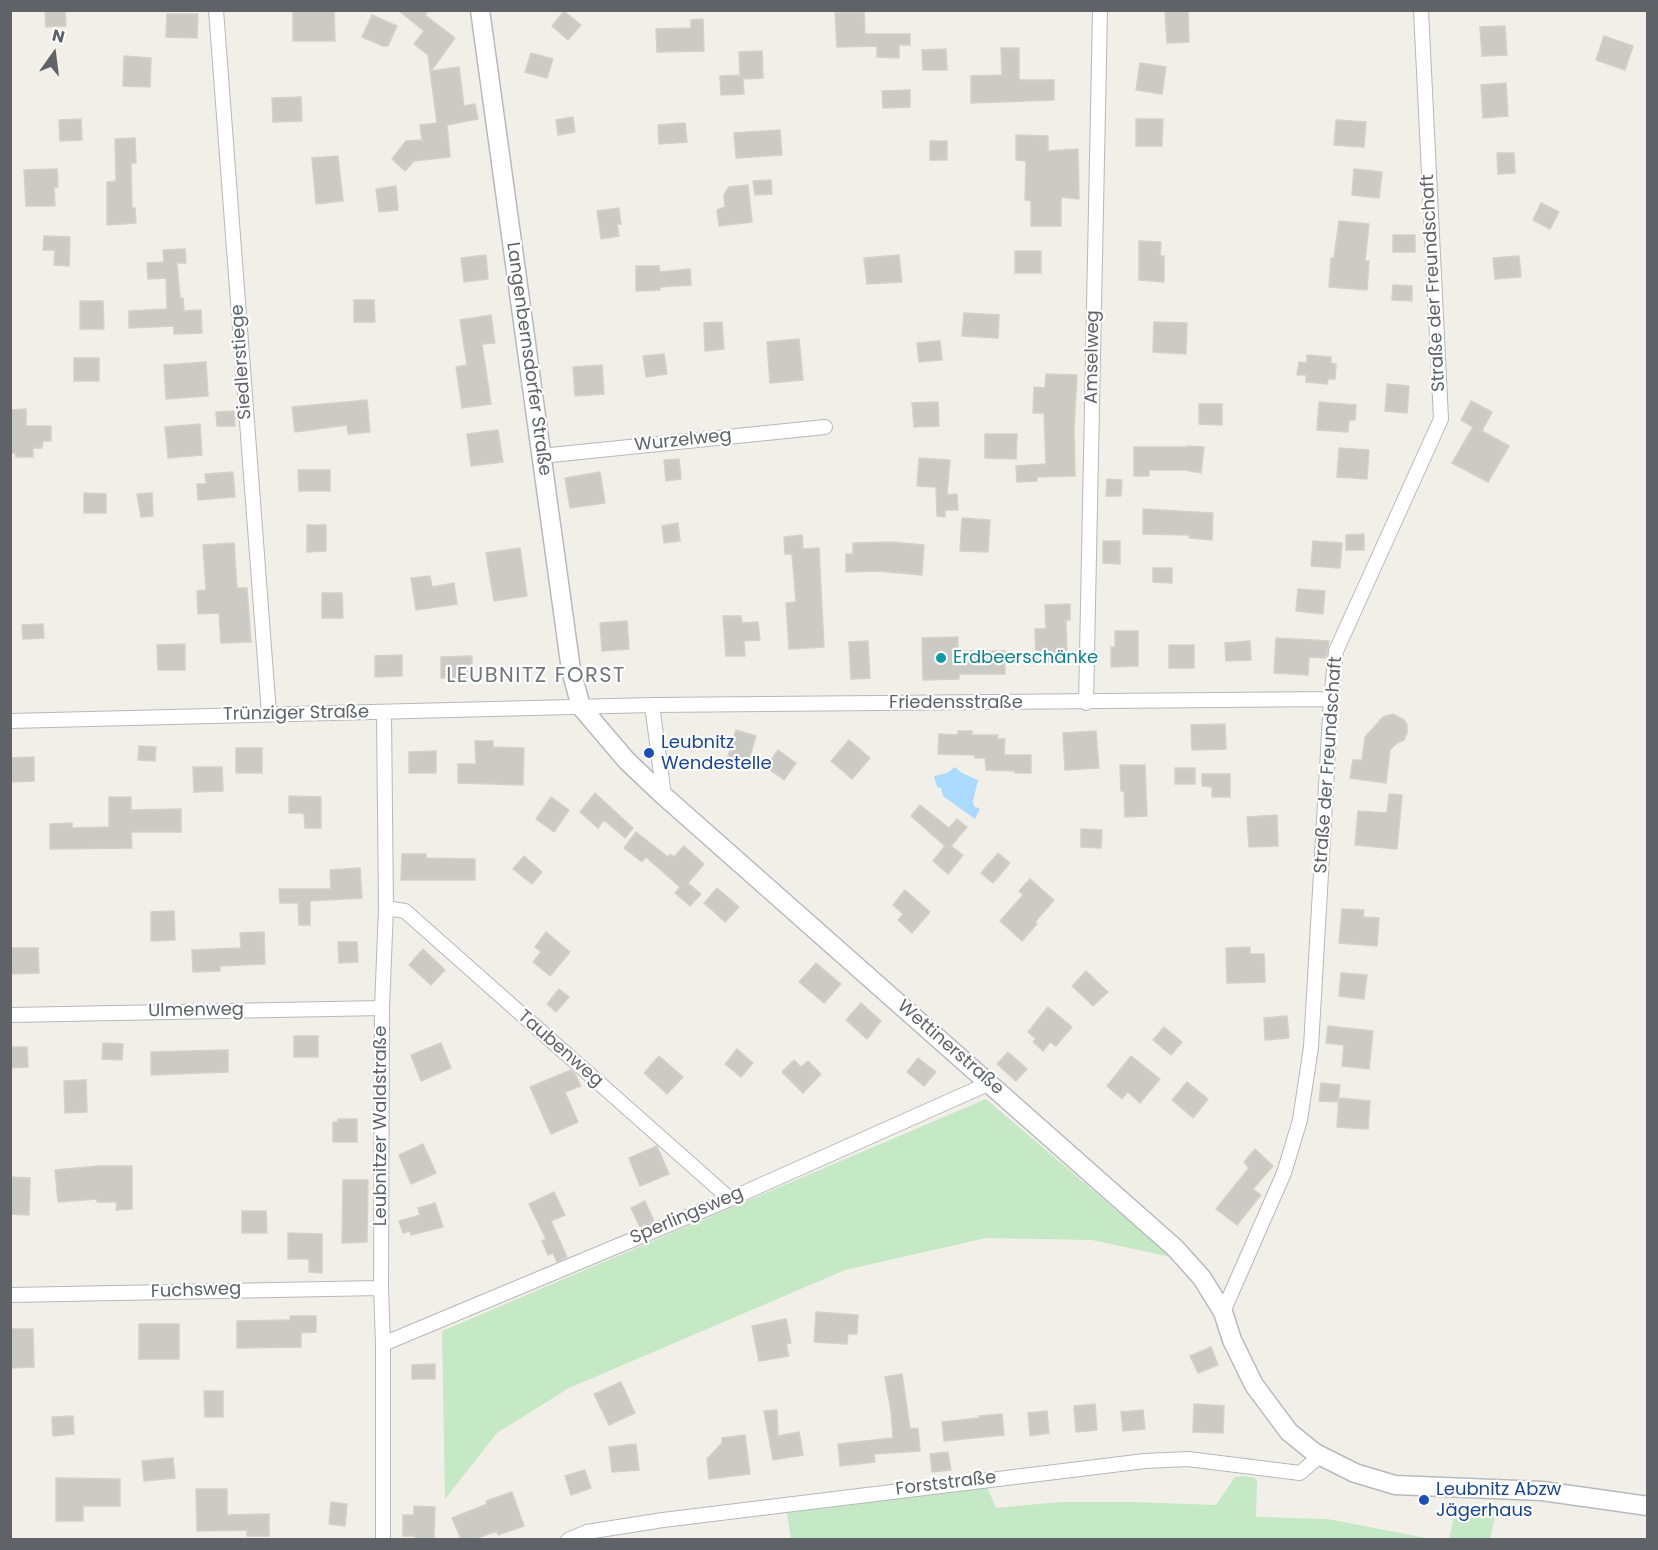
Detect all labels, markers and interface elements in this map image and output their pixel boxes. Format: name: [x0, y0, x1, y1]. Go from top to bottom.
text: N: [50, 23, 67, 49]
north arrow: [24, 24, 84, 84]
street label: Straße der Freundschaft: [1418, 174, 1450, 392]
street label: Langenbernsdorfer Straße: [501, 241, 555, 477]
street label: Siedlerstiege: [227, 304, 257, 420]
street label: Amselweg: [1081, 310, 1105, 404]
street label: Wurzelweg: [633, 425, 733, 457]
place label: Erdbeerschänke: [953, 647, 1098, 669]
marker: Erdbeerschänke: [934, 651, 948, 665]
street label: Straße der Freundschaft: [1311, 656, 1347, 874]
district label: LEUBNITZ FORST: [446, 664, 626, 690]
street label: Friedensstraße: [889, 692, 1023, 714]
street label: Trünziger Straße: [223, 702, 369, 726]
place label: Leubnitz Wendestelle: [661, 732, 772, 774]
marker: Leubnitz Wendestelle: [642, 746, 656, 760]
street label: Wettinerstraße: [892, 996, 1008, 1100]
street label: Ulmenweg: [148, 999, 244, 1023]
street label: Taubenweg: [513, 1006, 607, 1092]
street label: Leubnitzer Waldstraße: [370, 1026, 392, 1226]
street label: Sperlingsweg: [627, 1182, 747, 1250]
street label: Fuchsweg: [150, 1279, 242, 1303]
street label: Forststraße: [894, 1467, 998, 1501]
place label: Leubnitz Abzw Jägerhaus: [1436, 1479, 1561, 1522]
marker: Leubnitz Abzw Jägerhaus: [1417, 1493, 1431, 1507]

